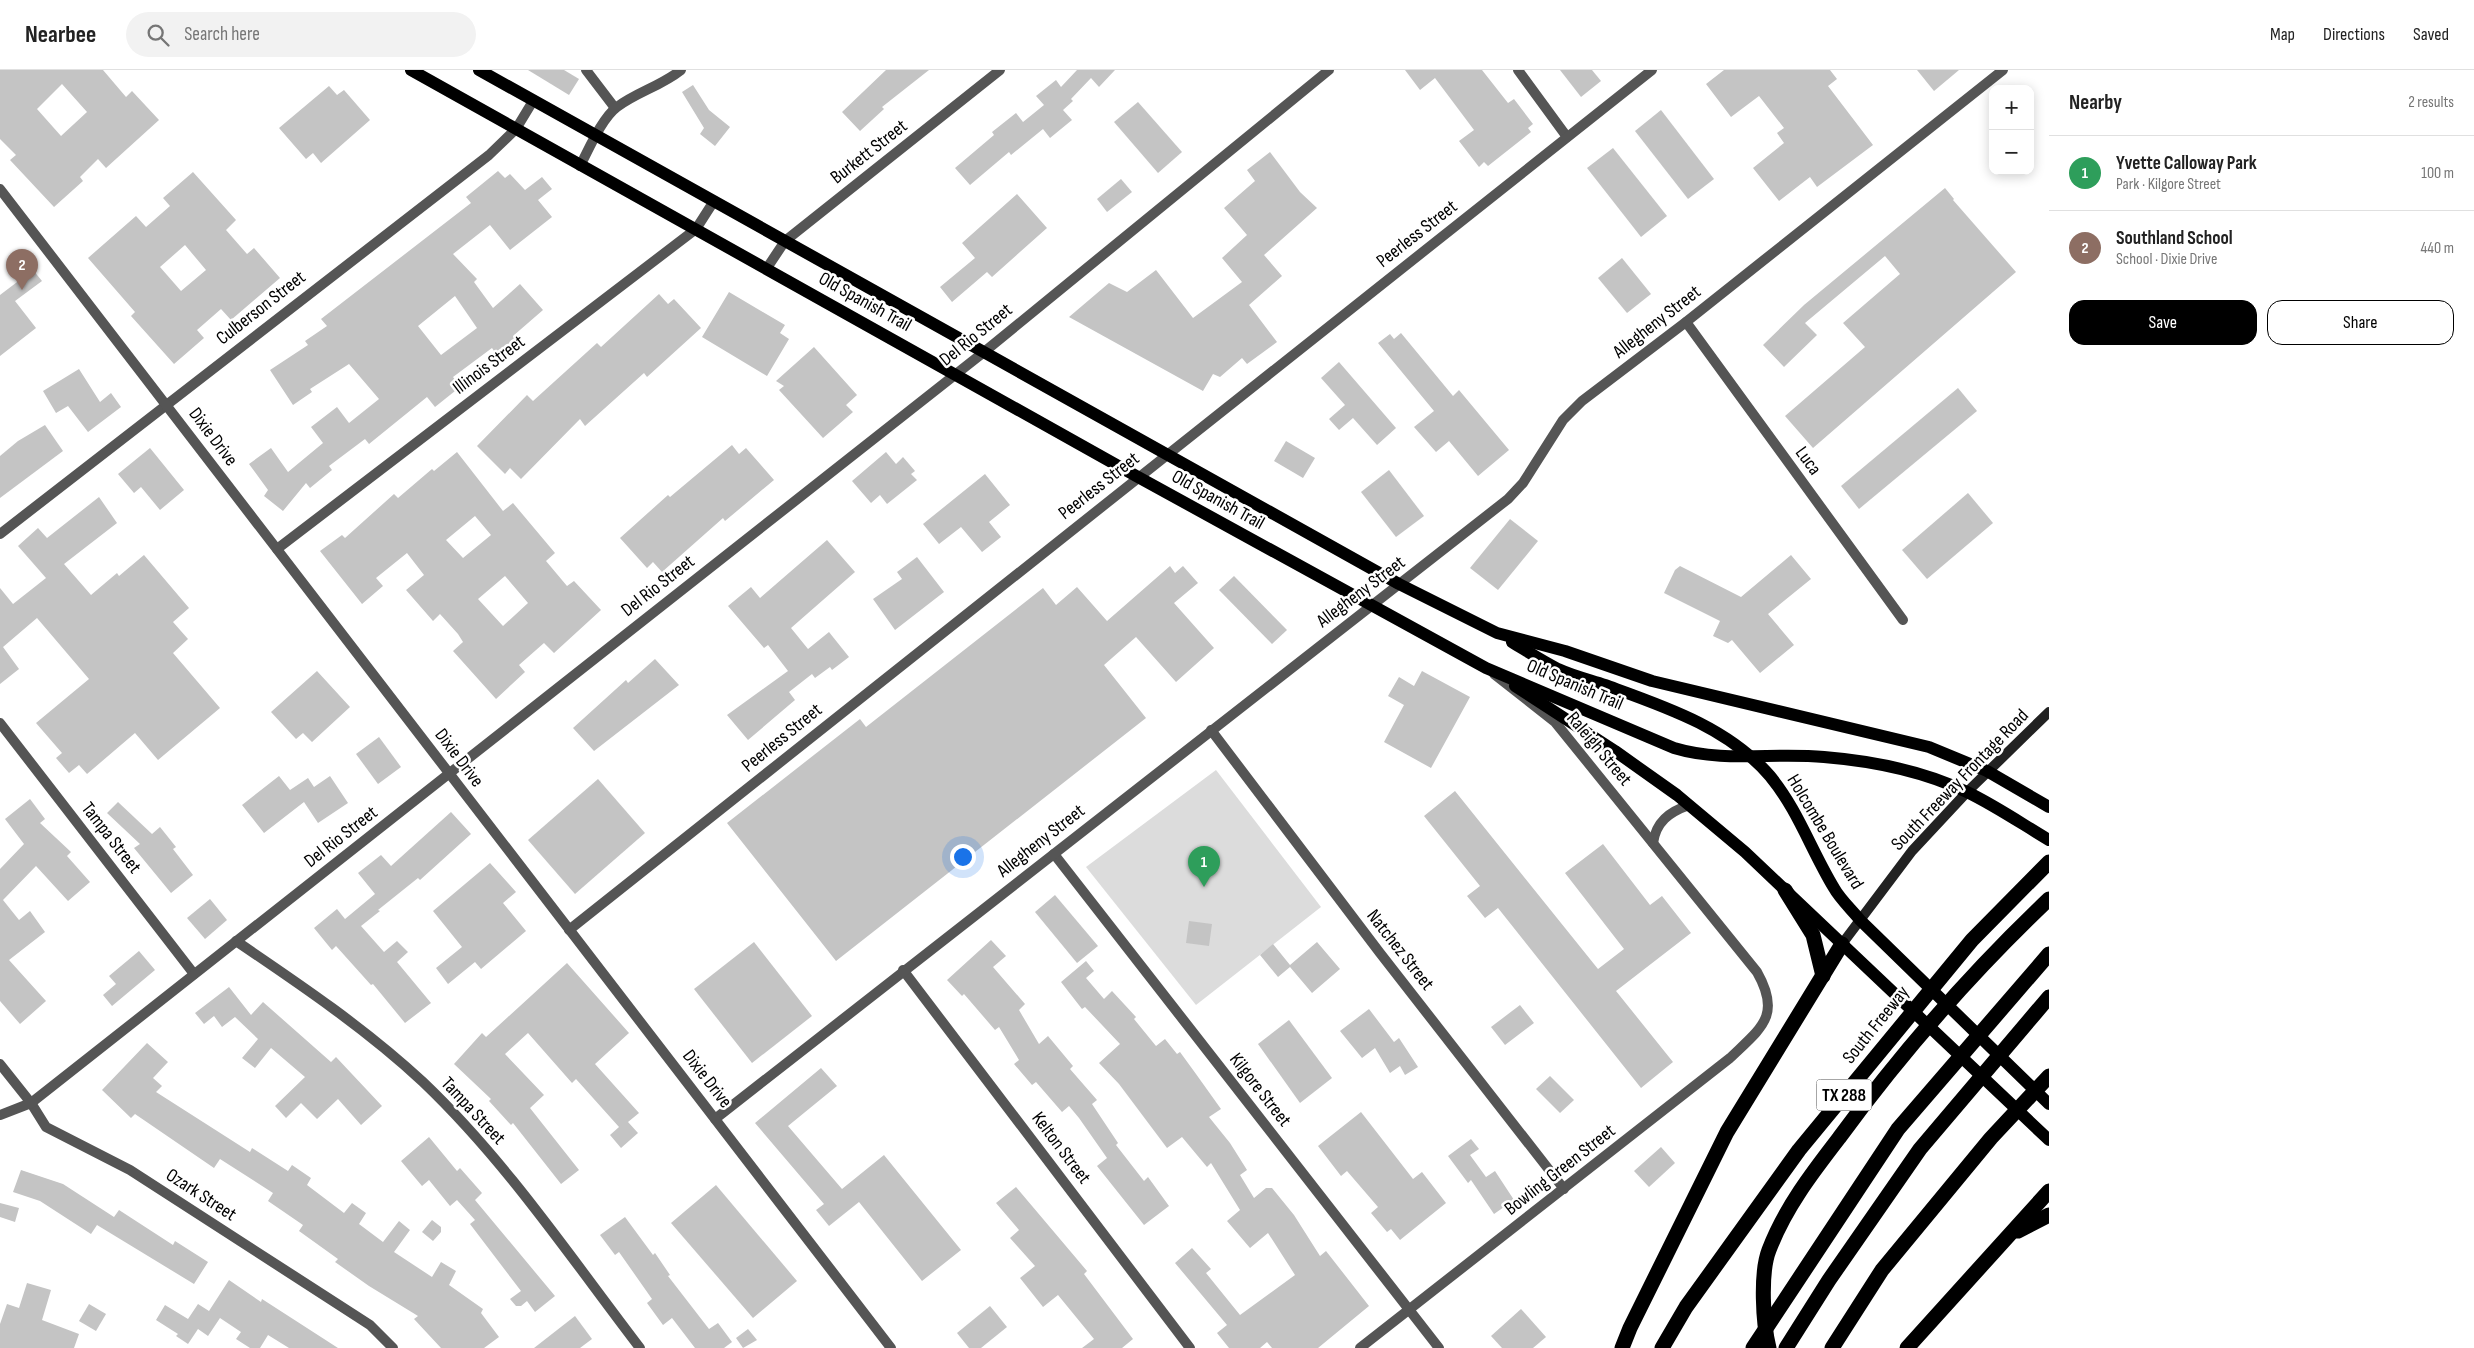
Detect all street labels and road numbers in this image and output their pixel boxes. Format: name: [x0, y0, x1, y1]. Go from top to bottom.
street label: Burkett Street: [826, 115, 912, 189]
street label: Peerless Street: [1372, 195, 1462, 273]
street label: Culberson Street: [212, 266, 310, 350]
street label: Old Spanish Trail: [815, 267, 915, 337]
street label: Allegheny Street: [1608, 281, 1706, 364]
street label: Del Rio Street: [935, 299, 1017, 371]
street label: Illinois Street: [448, 330, 530, 400]
street label: Dixie Drive: [184, 403, 242, 471]
street label: Luca: [1790, 442, 1826, 480]
street label: Peerless Street: [1054, 447, 1144, 525]
street label: Old Spanish Trail: [1168, 465, 1268, 535]
street label: Del Rio Street: [617, 550, 699, 622]
street label: Allegheny Street: [1311, 551, 1410, 633]
street label: Old Spanish Trail: [1523, 654, 1627, 716]
street label: Peerless Street: [737, 699, 827, 777]
street label: South Freeway Frontage Road: [1887, 704, 2033, 856]
street label: Raleigh Street: [1561, 707, 1637, 791]
street label: Dixie Drive: [430, 724, 488, 792]
street label: Holcombe Boulevard: [1782, 770, 1868, 894]
street label: Tampa Street: [76, 798, 146, 878]
street label: Allegheny Street: [992, 800, 1090, 883]
street label: Del Rio Street: [300, 801, 382, 873]
street label: Natchez Street: [1361, 905, 1439, 995]
street label: South Freeway: [1838, 981, 1915, 1069]
street label: Dixie Drive: [677, 1045, 737, 1113]
street label: Kilgore Street: [1224, 1049, 1296, 1132]
street label: Tampa Street: [436, 1072, 510, 1150]
road number: TX 288: [1816, 1080, 1872, 1110]
street label: Kelton Street: [1026, 1107, 1096, 1189]
street label: Bowling Green Street: [1500, 1119, 1620, 1220]
street label: Ozark Street: [161, 1164, 241, 1226]

